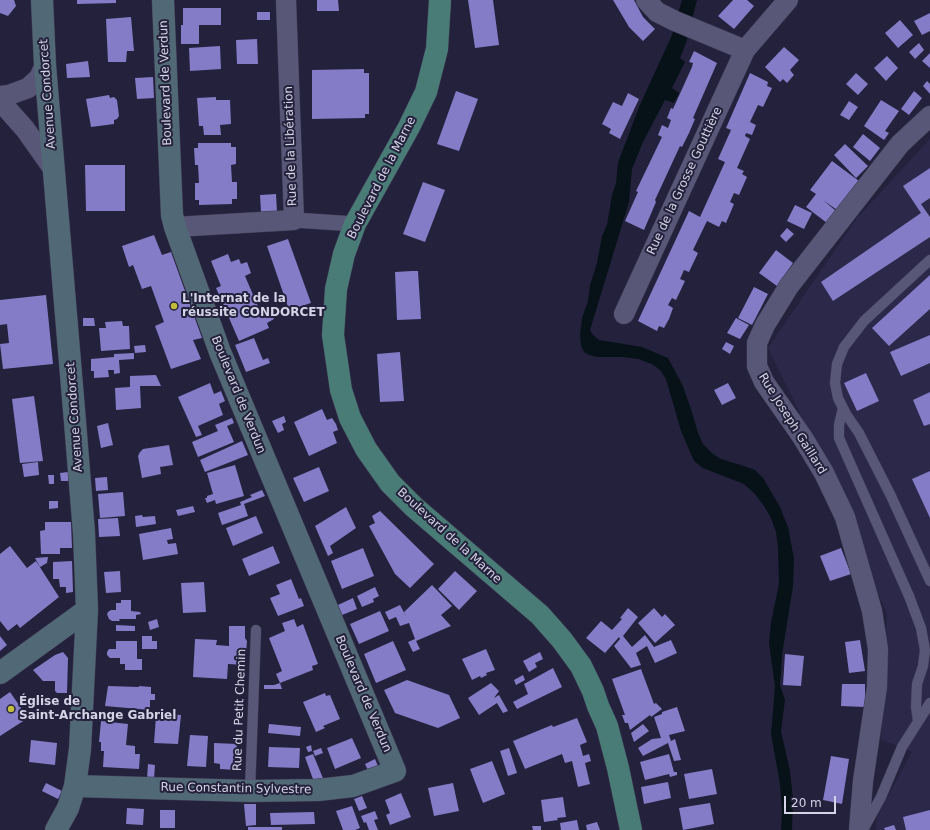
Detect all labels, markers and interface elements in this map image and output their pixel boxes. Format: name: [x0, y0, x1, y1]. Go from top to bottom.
street label: Boulevard de Verdun: [157, 20, 175, 146]
street label: Avenue Condorcet: [37, 39, 59, 149]
street label: Rue de la Libération: [282, 86, 300, 206]
street label: Rue de la Grosse Gouttière: [644, 105, 726, 257]
street label: Boulevard de la Marne: [345, 114, 419, 242]
place label: L'Internat de la réussite CONDORCET: [182, 292, 325, 320]
marker: L'Internat de la réussite CONDORCET: [169, 301, 179, 311]
street label: Boulevard de Verdun: [208, 334, 268, 456]
street label: Avenue Condorcet: [64, 362, 86, 472]
street label: Rue Joseph Gaillard: [755, 371, 829, 477]
street label: Boulevard de la Marne: [394, 485, 504, 587]
street label: Boulevard de Verdun: [332, 633, 394, 755]
street label: Rue du Petit Chemin: [231, 649, 249, 771]
place label: Église de Saint-Archange Gabriel: [19, 695, 176, 723]
marker: Église de Saint-Archange Gabriel: [6, 704, 16, 714]
street label: Rue Constantin Sylvestre: [160, 780, 312, 798]
scale bar: [786, 788, 838, 814]
text: 20 m: [791, 796, 822, 810]

